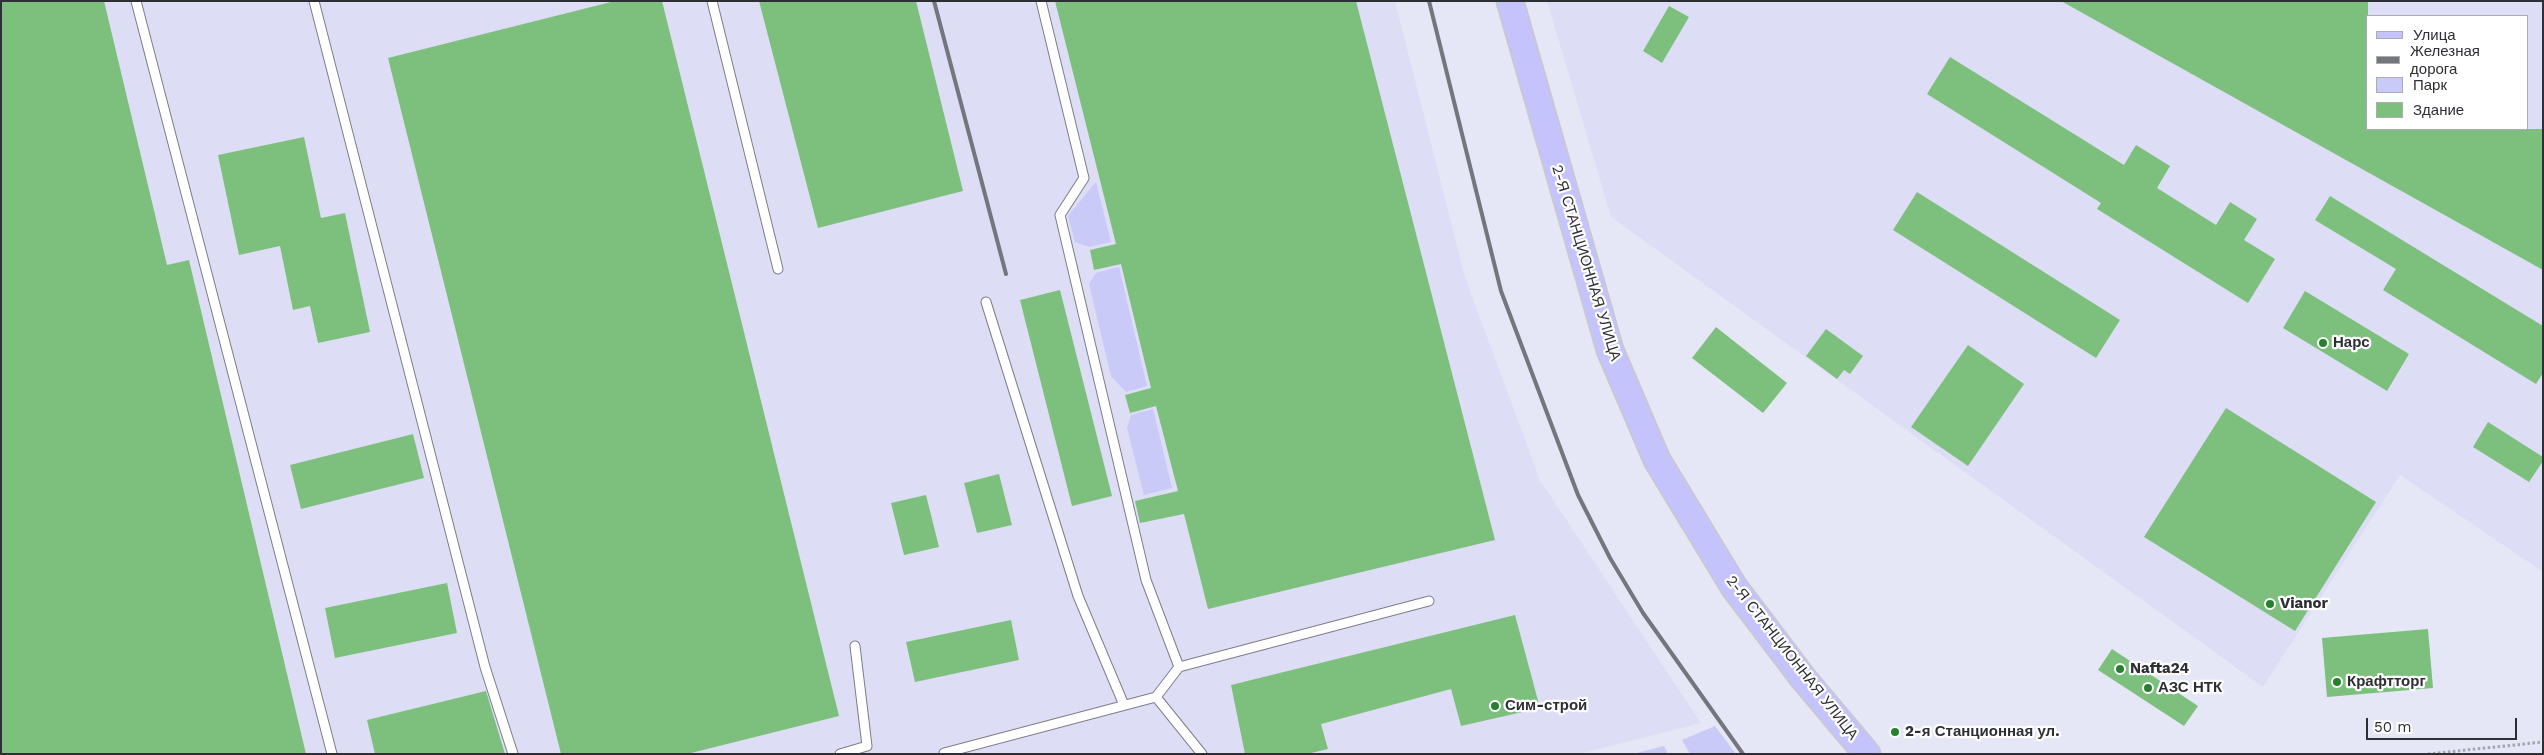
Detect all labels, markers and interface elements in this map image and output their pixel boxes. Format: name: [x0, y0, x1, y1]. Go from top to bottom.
legend: [2366, 15, 2529, 130]
text: Улица: [2413, 26, 2456, 44]
text: Железная дорога: [2410, 42, 2480, 78]
text: Парк: [2413, 76, 2447, 94]
text: Здание: [2413, 101, 2464, 119]
street label: 2-Я СТАНЦИОННАЯ УЛИЦА: [1548, 163, 1624, 363]
place label: Нарс: [2333, 334, 2370, 352]
marker: Нарс: [2317, 337, 2329, 349]
street label: 2-Я СТАНЦИОННАЯ УЛИЦА: [1722, 572, 1862, 744]
place label: Vianor: [2280, 595, 2328, 613]
marker: Vianor: [2264, 598, 2276, 610]
place label: Nafta24: [2130, 660, 2189, 678]
marker: Nafta24: [2114, 663, 2126, 675]
place label: Крафтторг: [2347, 673, 2426, 691]
marker: Крафтторг: [2331, 676, 2343, 688]
place label: АЗС НТК: [2158, 679, 2222, 697]
marker: АЗС НТК: [2142, 682, 2154, 694]
place label: Сим-строй: [1505, 697, 1587, 715]
marker: Сим-строй: [1489, 700, 1501, 712]
scale bar: [2369, 708, 2520, 740]
text: 50 m: [2374, 718, 2411, 736]
place label: 2-я Станционная ул.: [1905, 723, 2059, 741]
marker: 2-я Станционная ул.: [1889, 726, 1901, 738]

